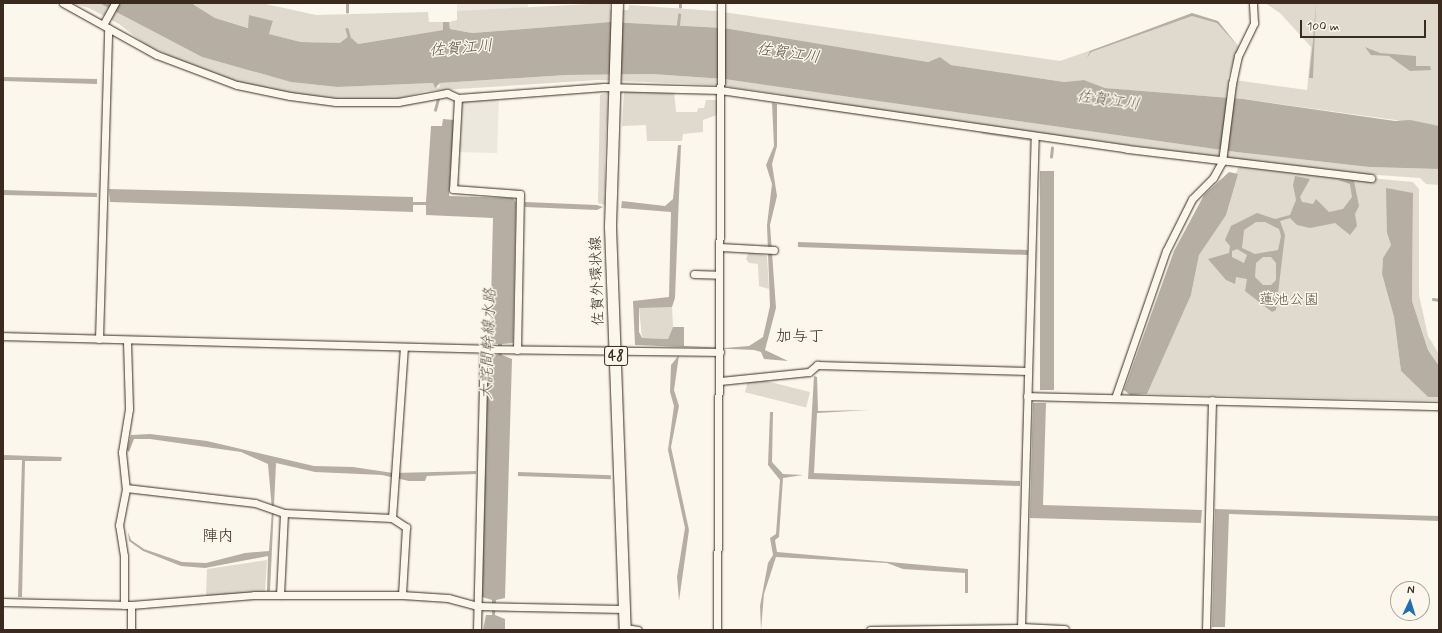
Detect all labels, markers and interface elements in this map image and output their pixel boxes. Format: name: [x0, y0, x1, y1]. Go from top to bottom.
scale bar: [1302, 12, 1428, 38]
text: 100 m: [1307, 19, 1339, 35]
water label: 佐賀江川: [428, 37, 494, 61]
water label: 佐賀江川: [755, 40, 821, 68]
water label: 佐賀江川: [1075, 87, 1141, 115]
street label: 佐賀外環状線: [587, 236, 609, 326]
water label: 大詫間幹線水路: [477, 288, 501, 400]
park label: 蓮池公園: [1259, 292, 1319, 310]
district label: 加与丁: [776, 327, 824, 347]
road number: 48: [604, 344, 628, 368]
district label: 陣内: [202, 527, 234, 547]
north arrow: [1390, 581, 1430, 621]
text: N: [1407, 583, 1415, 597]

